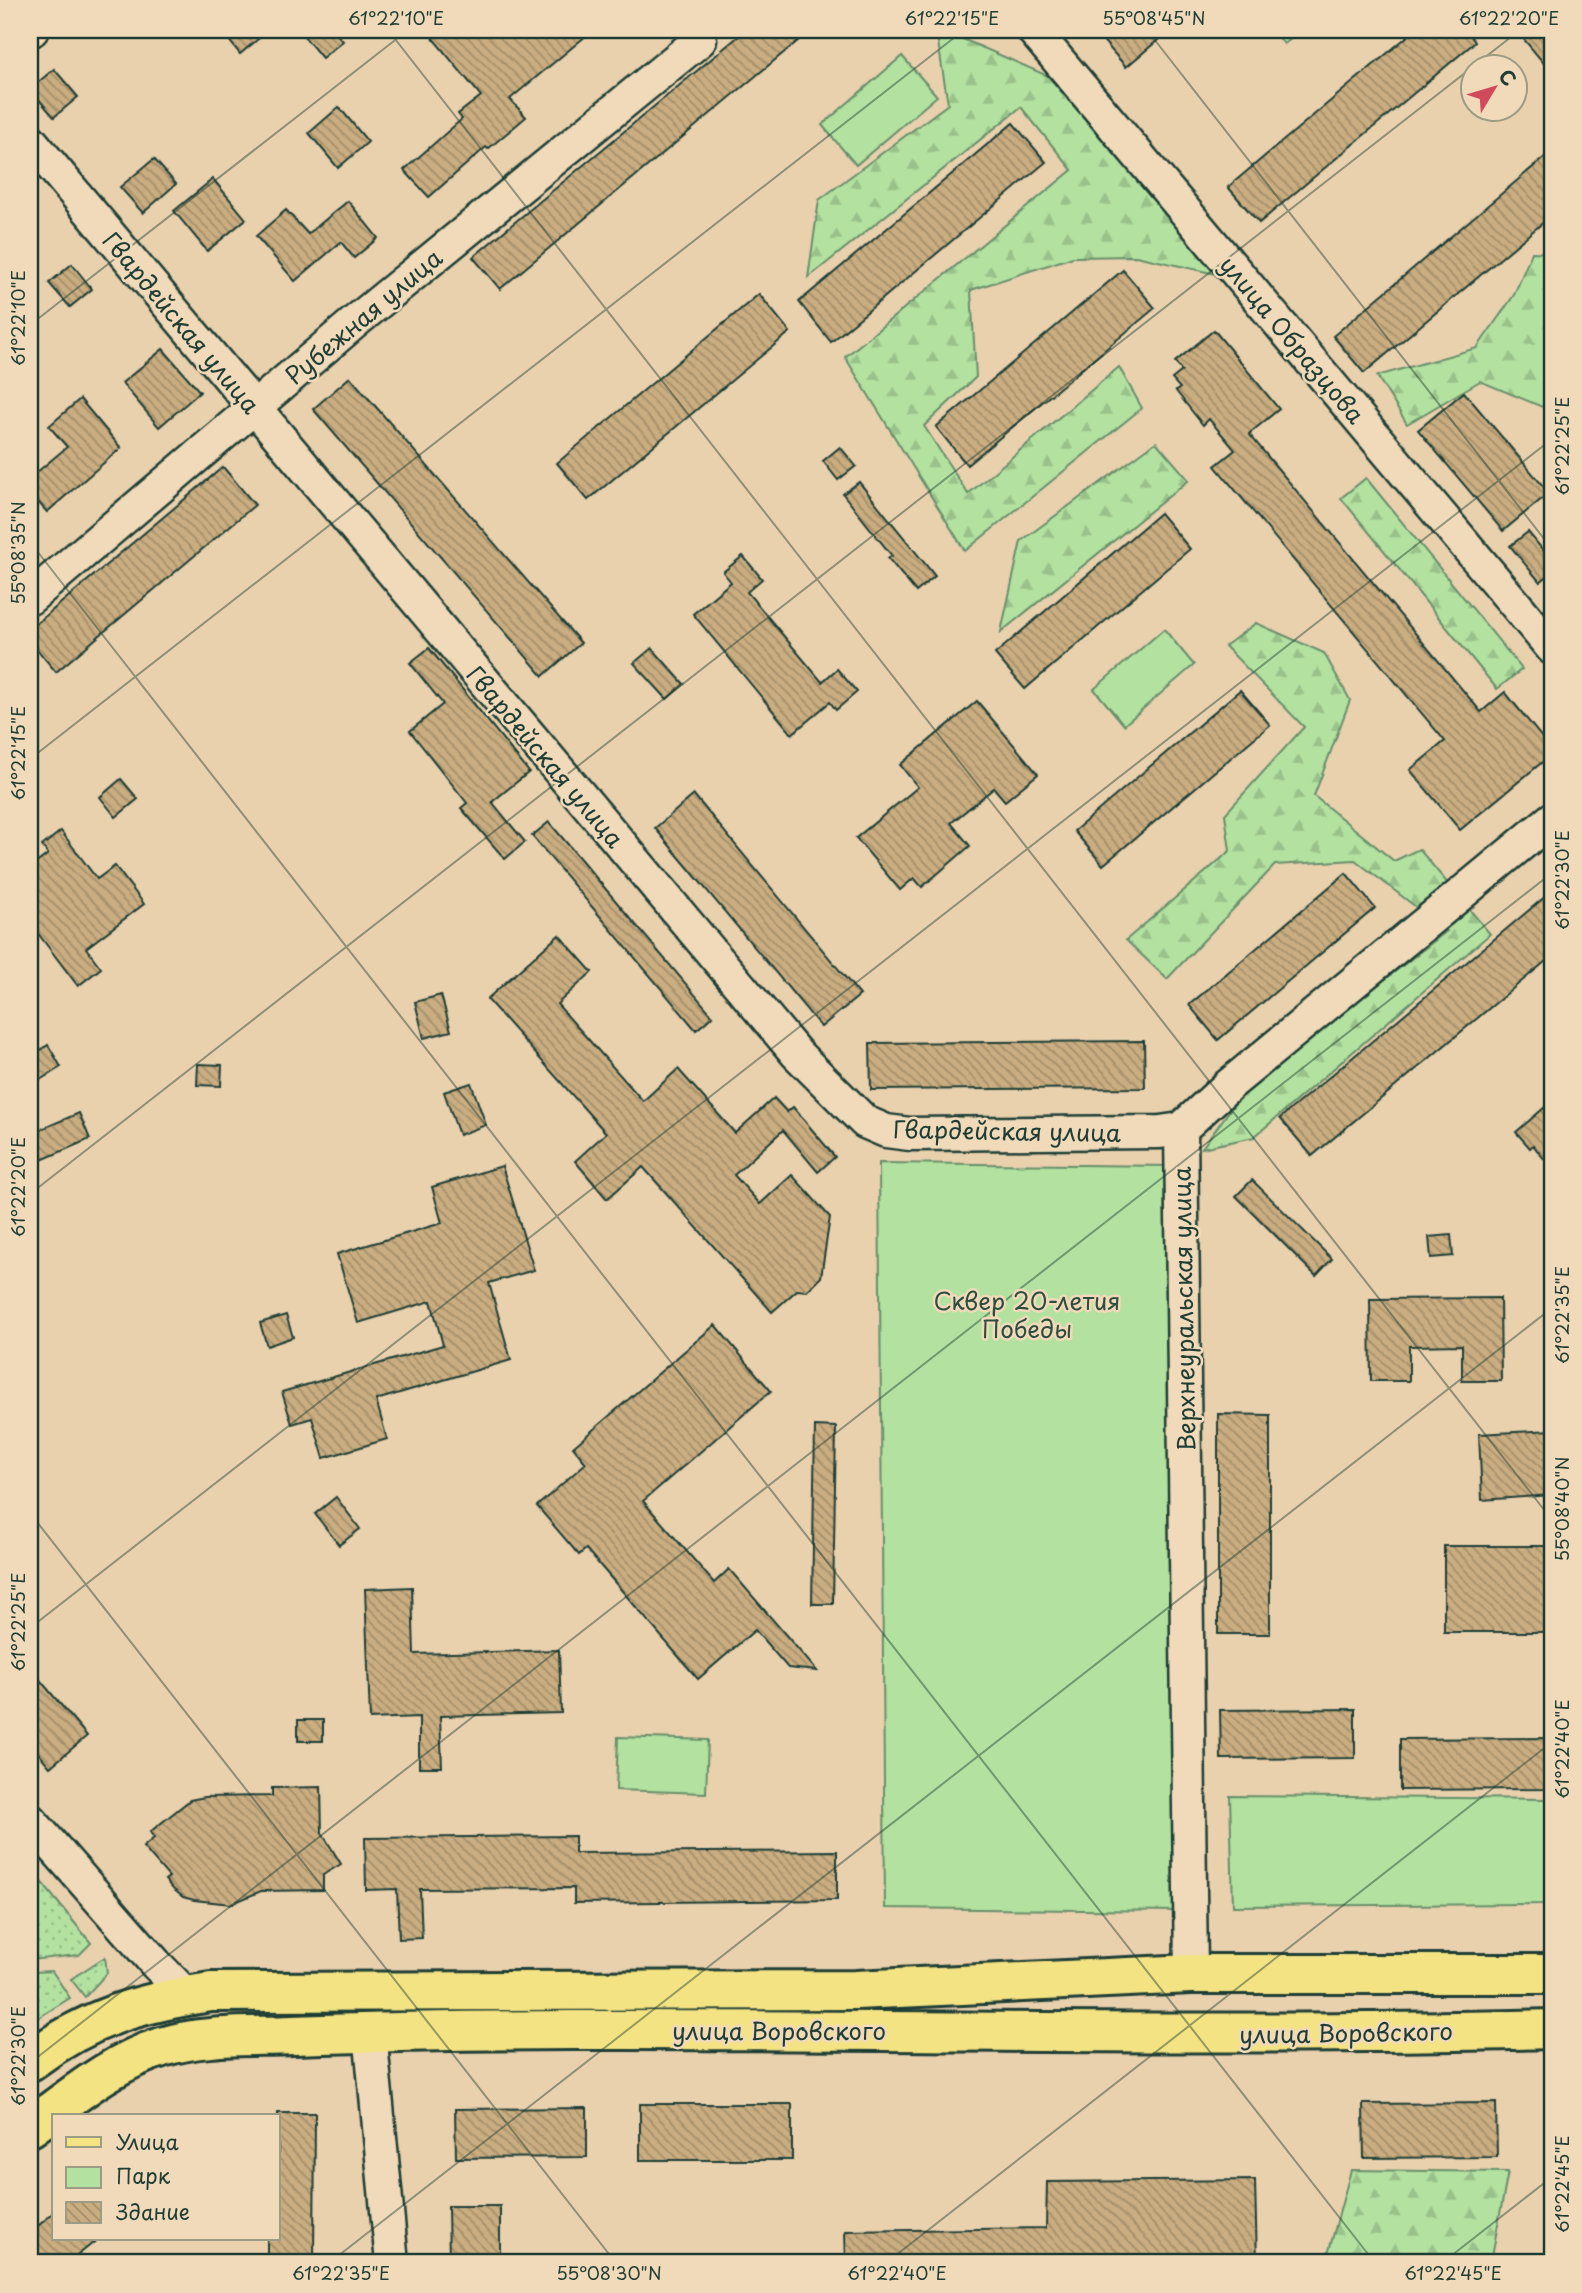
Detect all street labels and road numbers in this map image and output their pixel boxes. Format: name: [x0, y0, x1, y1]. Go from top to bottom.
street label: Гвардейская улица: [95, 223, 269, 421]
street label: Рубежная улица: [276, 239, 450, 393]
street label: улица Образцова: [1212, 247, 1374, 431]
street label: Гвардейская улица: [459, 657, 633, 855]
street label: Гвардейская улица: [893, 1110, 1121, 1150]
street label: Верхнеуральская улица: [1163, 1166, 1203, 1452]
street label: улица Воровского: [672, 2012, 886, 2048]
street label: улица Воровского: [1239, 2012, 1453, 2052]

